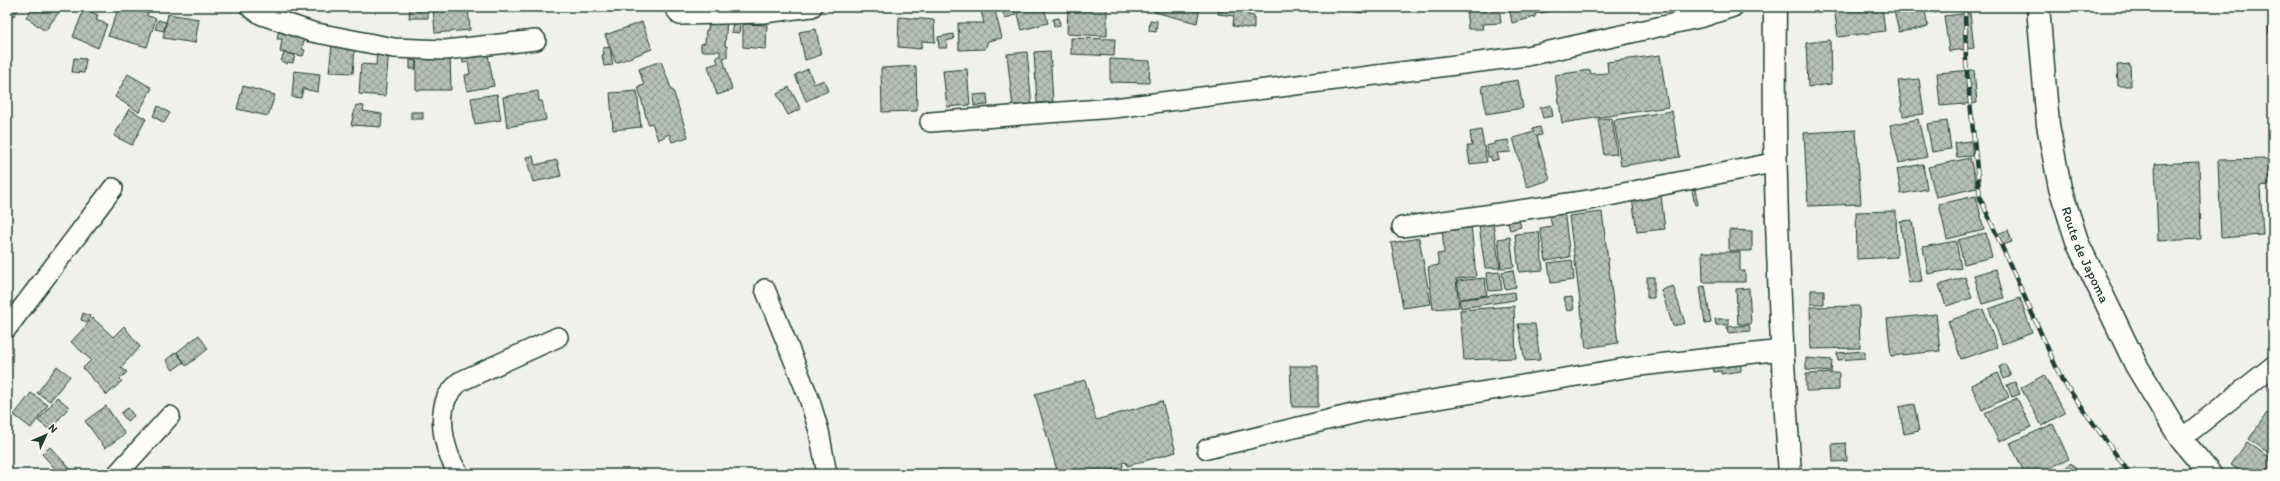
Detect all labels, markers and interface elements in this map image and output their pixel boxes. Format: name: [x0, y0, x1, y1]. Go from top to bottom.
street label: Route de Japoma: [2058, 204, 2113, 306]
north arrow: [26, 415, 66, 455]
text: N: [46, 421, 60, 436]

